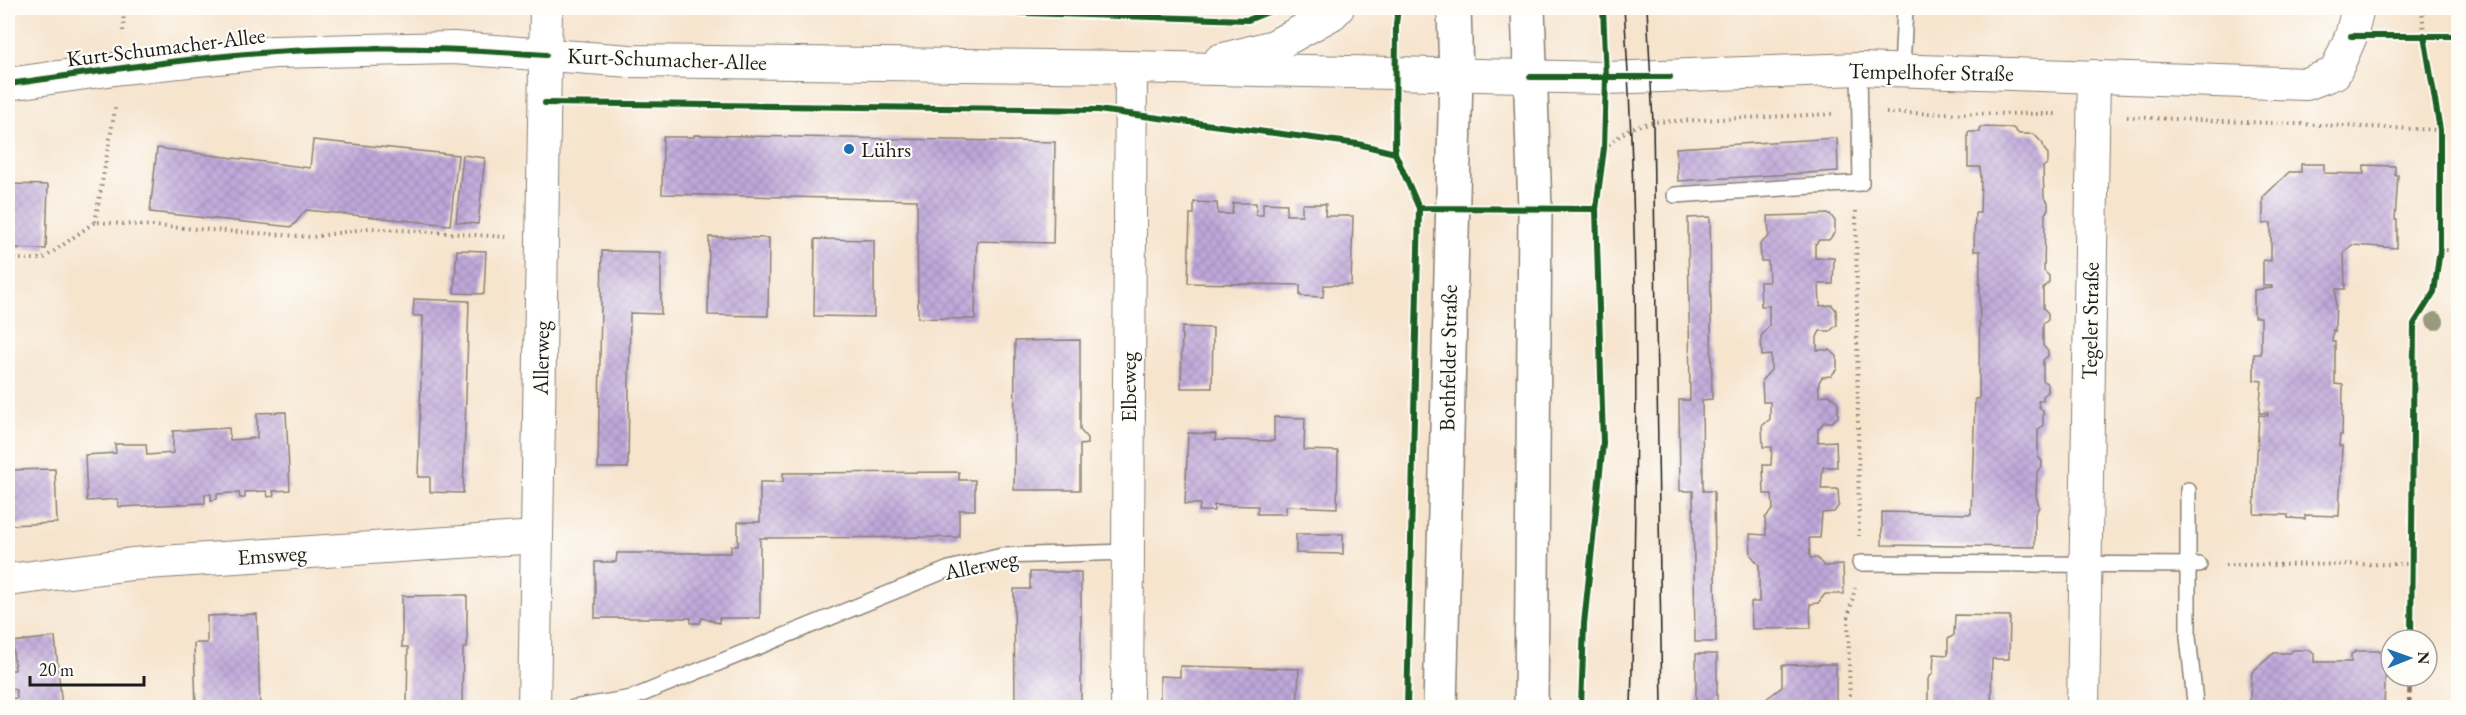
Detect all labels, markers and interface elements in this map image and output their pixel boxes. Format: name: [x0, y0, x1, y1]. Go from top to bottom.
street label: Kurt-Schumacher-Allee: [65, 20, 267, 74]
street label: Kurt-Schumacher-Allee: [567, 41, 768, 77]
street label: Tempelhofer Straße: [1848, 56, 2014, 88]
place label: Lührs: [861, 135, 911, 164]
marker: Lührs: [842, 142, 856, 156]
street label: Tegeler Straße: [2074, 261, 2106, 380]
street label: Bothfelder Straße: [1432, 284, 1464, 432]
street label: Allerweg: [526, 320, 556, 396]
street label: Elbeweg: [1114, 351, 1143, 422]
street label: Emsweg: [236, 538, 308, 572]
street label: Allerweg: [941, 543, 1021, 587]
north arrow: [2379, 628, 2439, 688]
scale bar: [30, 649, 144, 687]
text: N: [2413, 651, 2434, 664]
text: 20 m: [39, 658, 74, 681]

